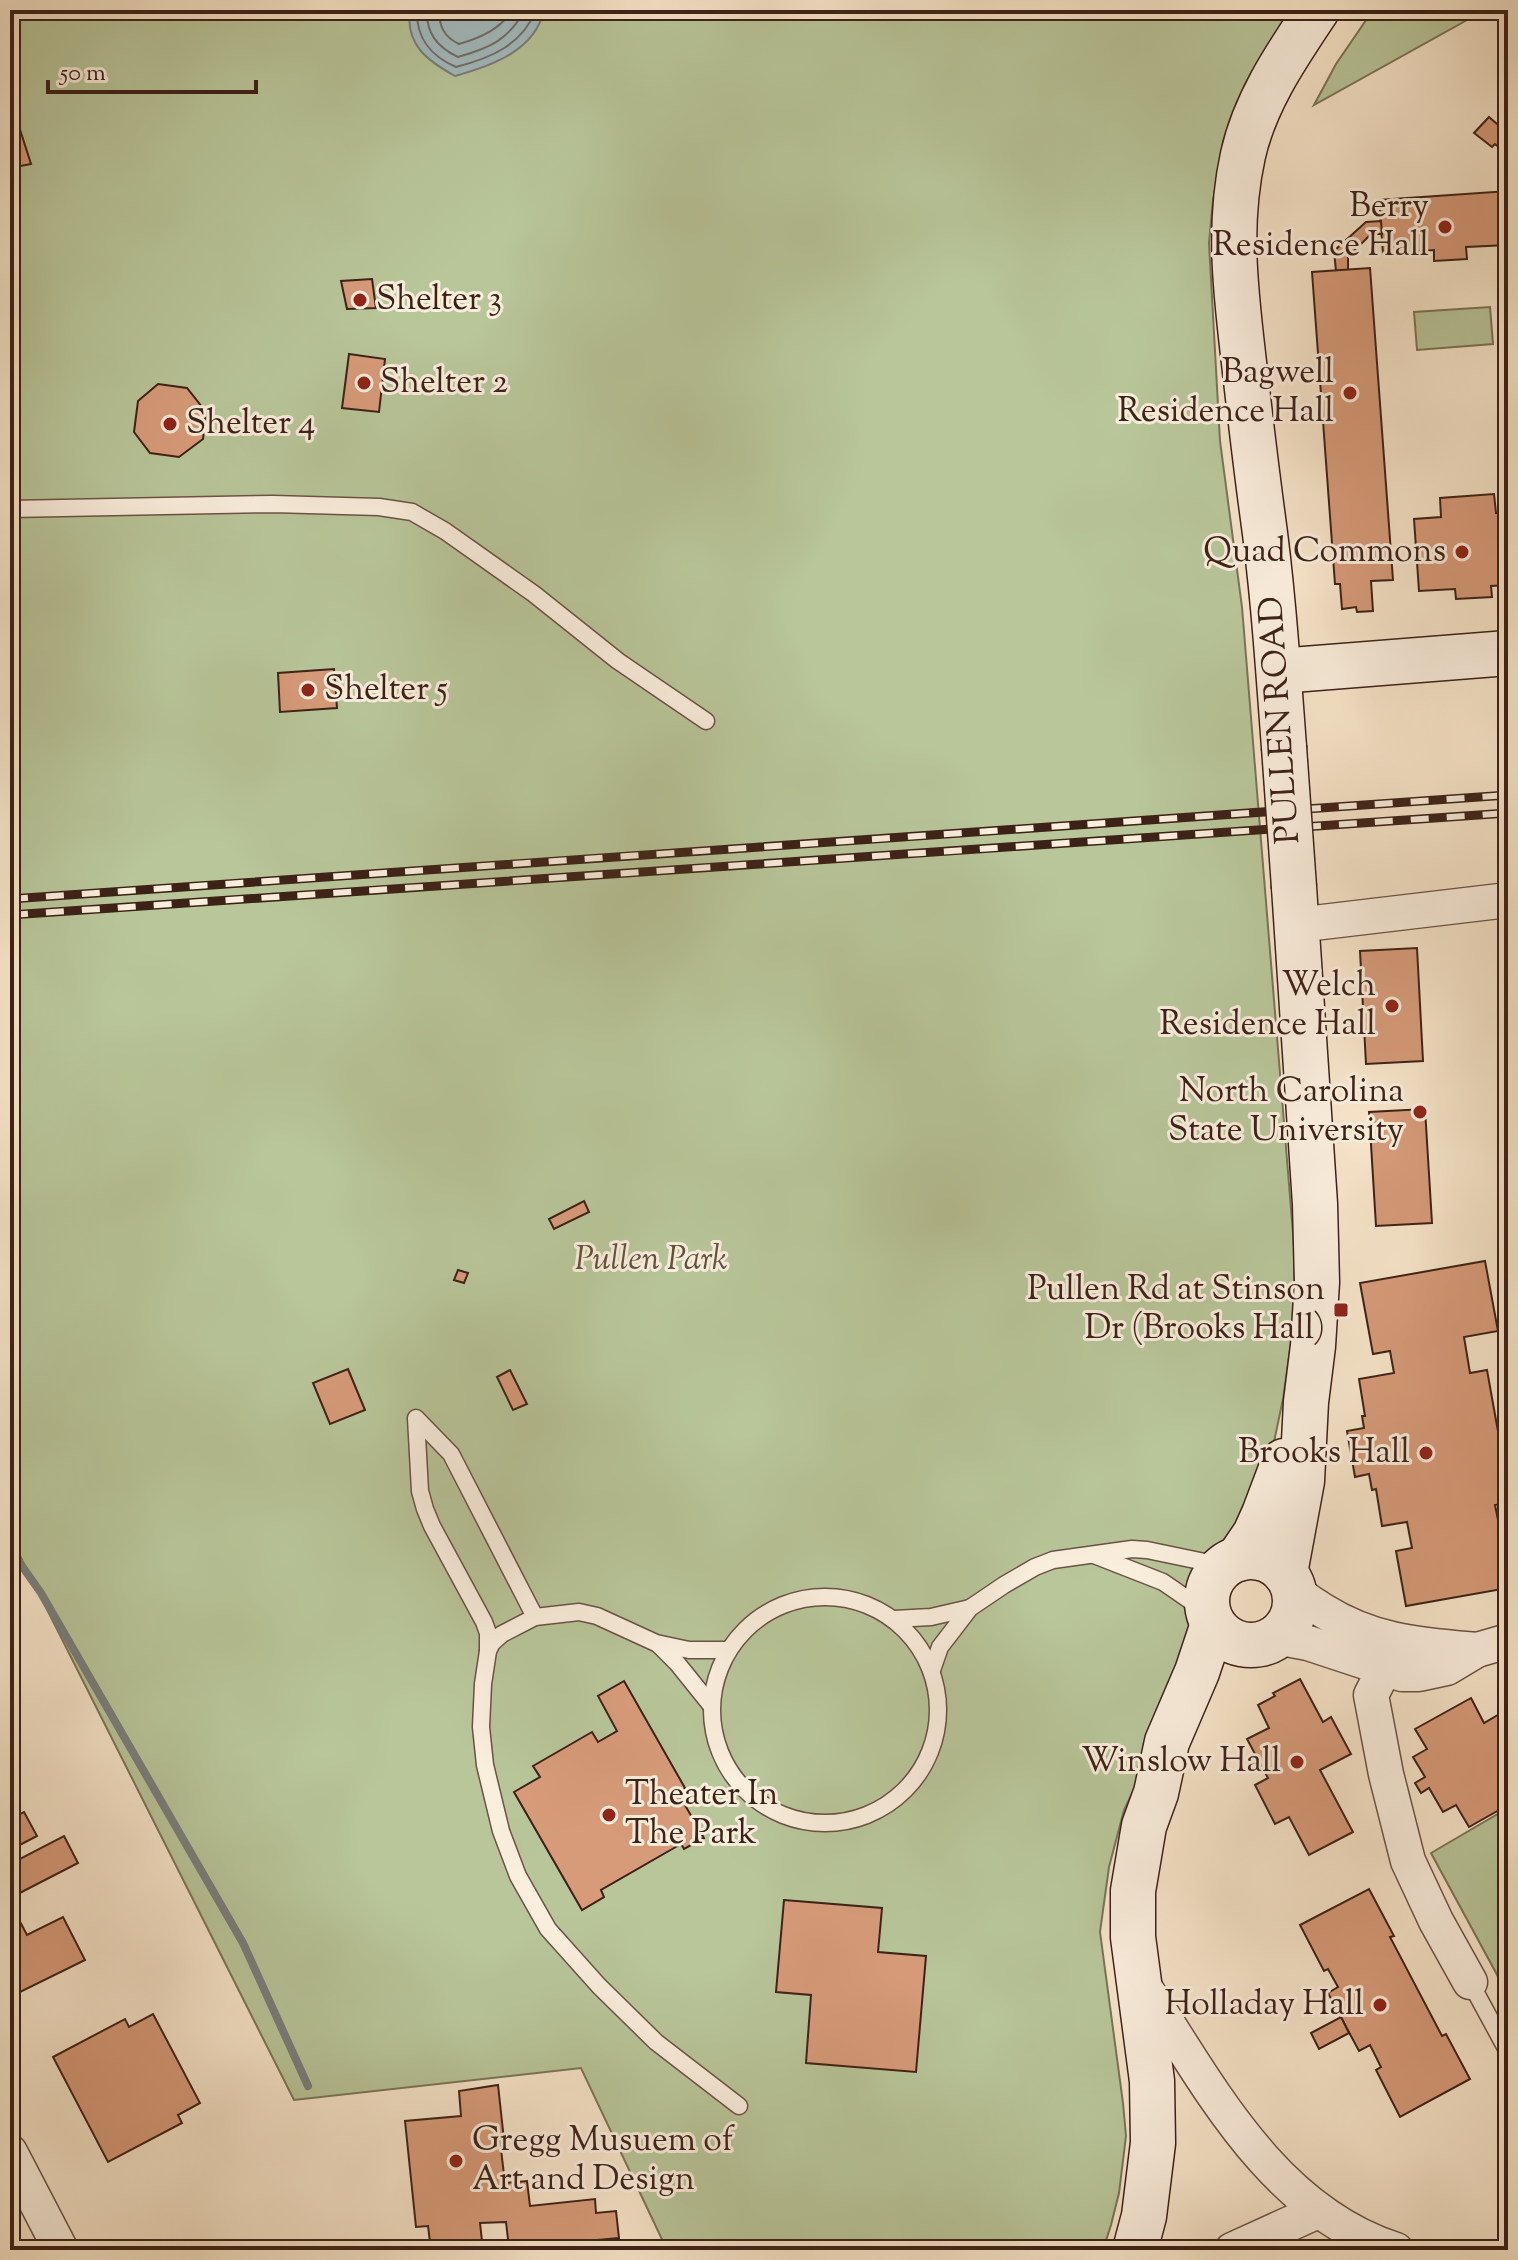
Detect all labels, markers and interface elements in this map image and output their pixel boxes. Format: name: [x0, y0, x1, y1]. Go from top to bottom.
scale bar: [48, 44, 256, 94]
text: 50 m: [58, 57, 106, 91]
place label: Berry Residence Hall: [1212, 183, 1429, 271]
marker: Berry Residence Hall: [1436, 218, 1454, 236]
place label: Shelter 3: [376, 276, 502, 325]
marker: Shelter 3: [351, 291, 369, 309]
place label: Bagwell Residence Hall: [1117, 349, 1334, 437]
place label: Shelter 2: [380, 359, 508, 408]
marker: Shelter 2: [355, 374, 373, 392]
marker: Bagwell Residence Hall: [1341, 384, 1359, 402]
place label: Shelter 4: [186, 400, 315, 449]
marker: Shelter 4: [161, 415, 179, 433]
place label: Quad Commons: [1203, 528, 1446, 577]
marker: Quad Commons: [1453, 543, 1471, 561]
street label: PULLEN ROAD: [1248, 595, 1314, 845]
place label: Shelter 5: [324, 666, 448, 715]
marker: Shelter 5: [299, 681, 317, 699]
place label: Welch Residence Hall: [1159, 962, 1376, 1050]
marker: Welch Residence Hall: [1383, 997, 1401, 1015]
place label: North Carolina State University: [1168, 1068, 1404, 1156]
marker: North Carolina State University: [1411, 1103, 1429, 1121]
park label: Pullen Park: [575, 1236, 727, 1285]
place label: Pullen Rd at Stinson Dr (Brooks Hall): [1027, 1266, 1325, 1354]
marker: Pullen Rd at Stinson Dr (Brooks Hall): [1332, 1301, 1350, 1319]
place label: Brooks Hall: [1238, 1429, 1410, 1478]
marker: Brooks Hall: [1417, 1444, 1435, 1462]
place label: Winslow Hall: [1081, 1738, 1281, 1787]
marker: Winslow Hall: [1288, 1753, 1306, 1771]
place label: Theater In The Park: [625, 1771, 778, 1859]
marker: Theater In The Park: [600, 1806, 618, 1824]
place label: Holladay Hall: [1164, 1981, 1364, 2030]
marker: Holladay Hall: [1371, 1996, 1389, 2014]
place label: Gregg Musuem of Art and Design: [472, 2117, 735, 2205]
marker: Gregg Musuem of Art and Design: [447, 2152, 465, 2170]

